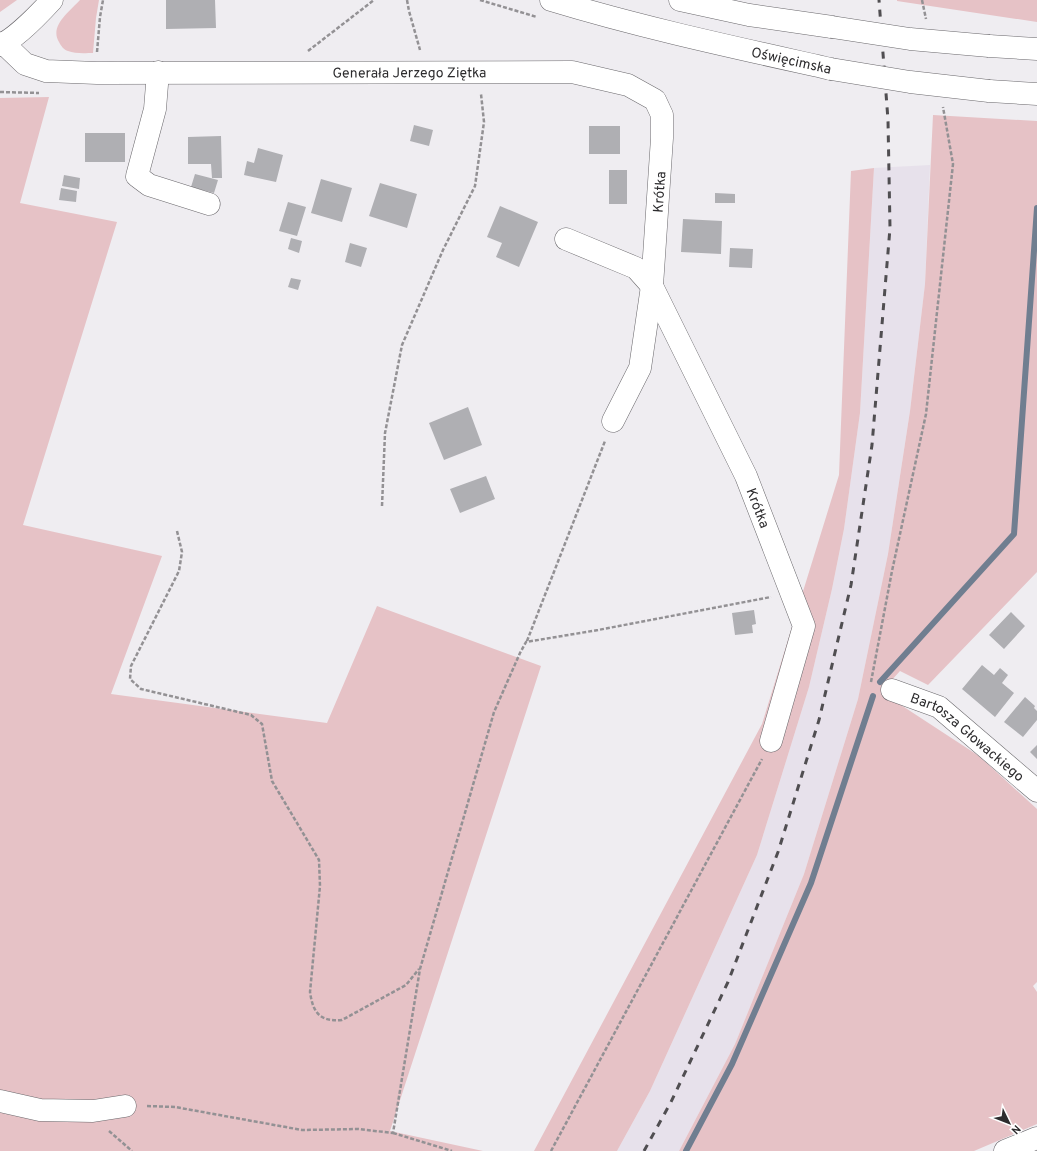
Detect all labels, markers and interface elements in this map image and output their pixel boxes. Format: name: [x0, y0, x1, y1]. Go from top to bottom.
street label: Oświęcimska: [750, 44, 833, 79]
street label: Generała Jerzego Ziętka: [332, 65, 486, 83]
street label: Krótka: [651, 171, 670, 213]
street label: Krótka: [741, 486, 772, 531]
street label: Bartosza Głowackiego: [908, 690, 1027, 786]
north arrow: [989, 1103, 1029, 1143]
text: N: [1008, 1121, 1023, 1137]

